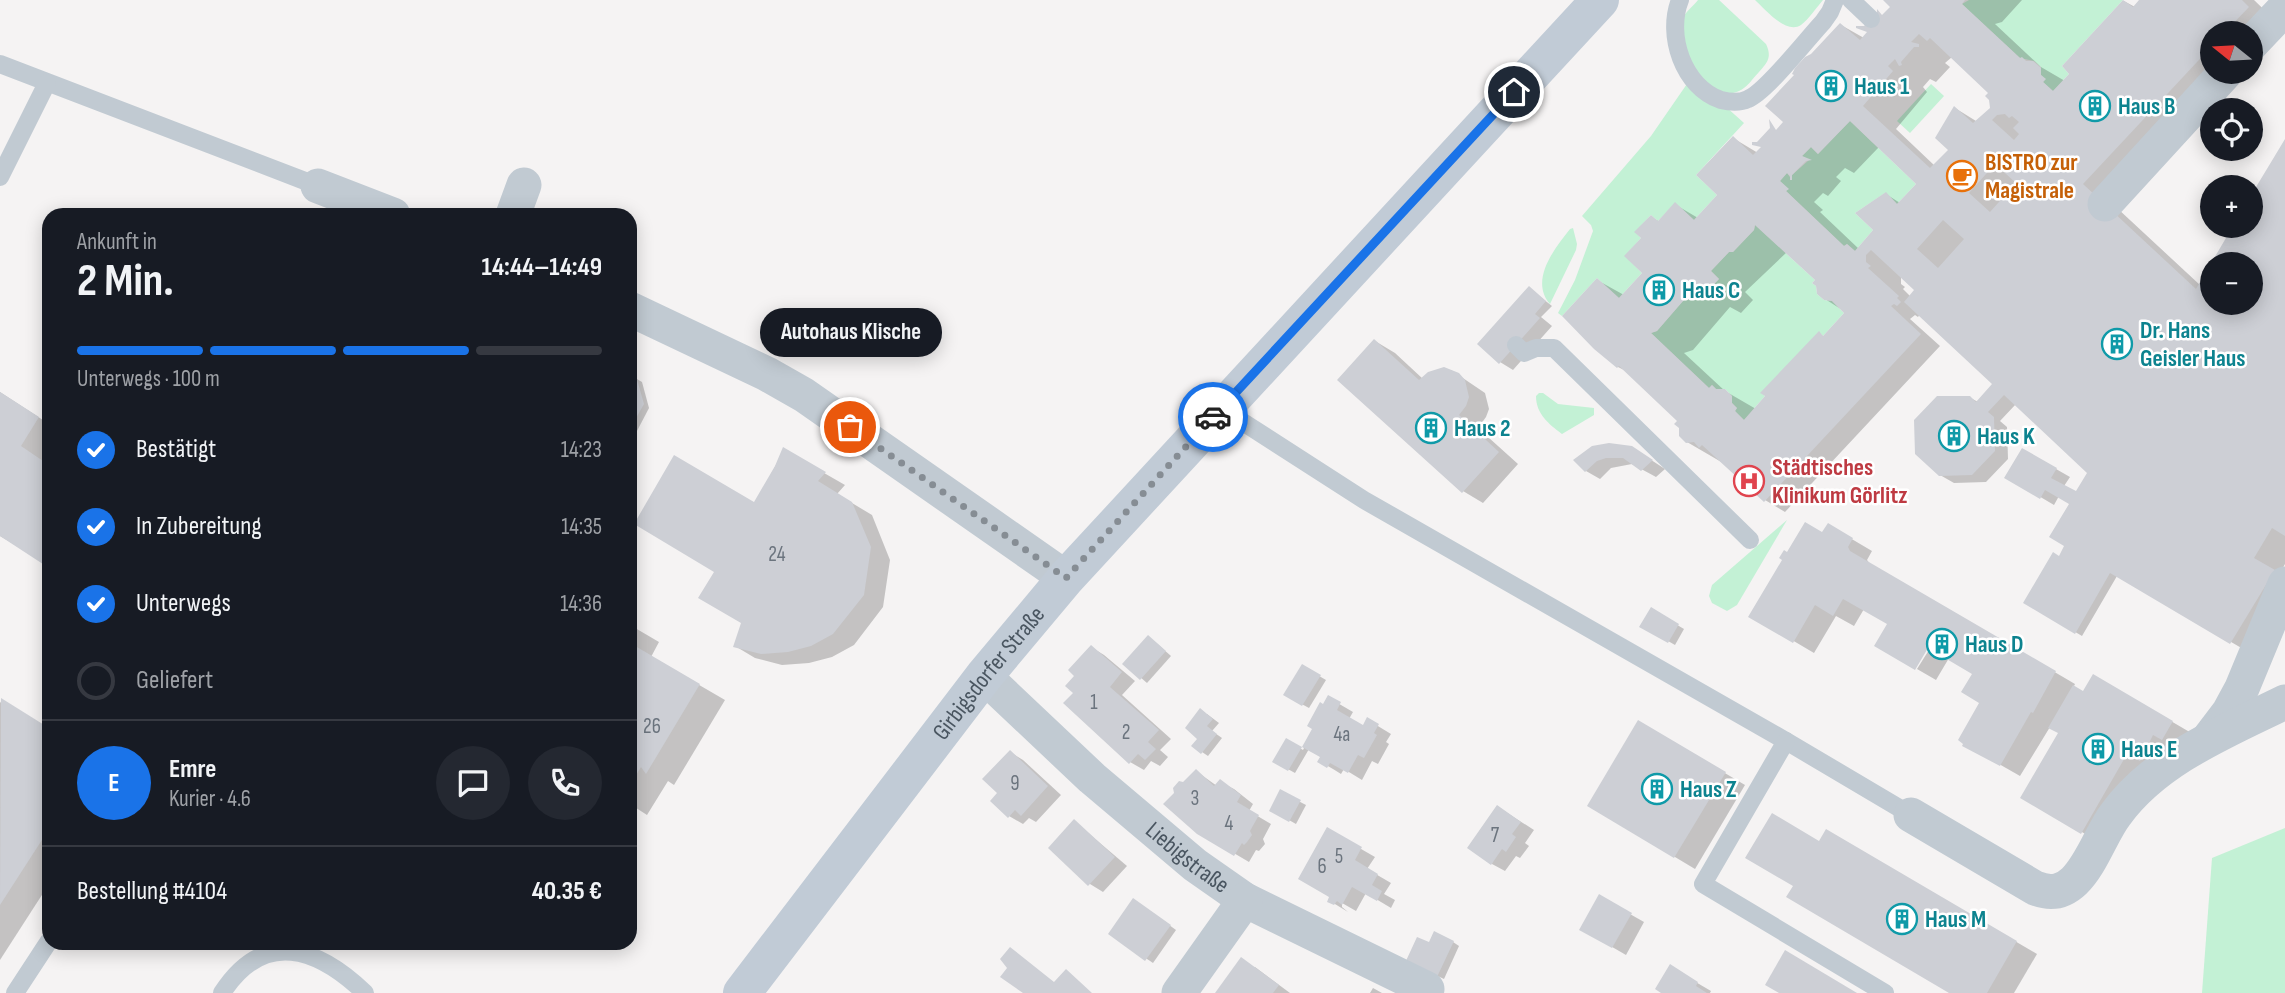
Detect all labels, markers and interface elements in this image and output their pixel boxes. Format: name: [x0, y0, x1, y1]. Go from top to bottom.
north arrow: [2200, 21, 2263, 84]
map controls: [2200, 21, 2263, 315]
pin: [1484, 62, 1544, 122]
building icon: Haus 1: [1814, 69, 1848, 103]
place label: Haus 1: [1854, 72, 1910, 101]
icon: home: [1495, 73, 1533, 111]
building icon: Haus B: [2078, 89, 2112, 123]
place label: Haus B: [2118, 92, 2175, 121]
button: locate: [2200, 98, 2263, 161]
place label: BISTRO zur Magistrale: [1985, 148, 2078, 205]
cafe icon: BISTRO zur Magistrale: [1945, 159, 1979, 193]
button: +: [2200, 175, 2263, 238]
text: Ankunft in: [77, 228, 157, 256]
text: 14:44–14:49: [482, 252, 602, 283]
button: −: [2200, 252, 2263, 315]
text: 2 Min.: [77, 254, 174, 309]
building icon: Haus C: [1642, 273, 1676, 307]
place label: Haus C: [1682, 276, 1740, 305]
callout: Autohaus Klische: [759, 308, 941, 357]
place label: Dr. Hans Geisler Haus: [2140, 316, 2246, 373]
text: Autohaus Klische: [781, 318, 921, 346]
building icon: Dr. Hans Geisler Haus: [2100, 327, 2134, 361]
text: Unterwegs · 100 m: [77, 365, 220, 393]
courier: [1178, 382, 1248, 452]
pin: [820, 397, 880, 457]
icon: car: [1194, 398, 1232, 436]
icon: bag: [831, 408, 869, 446]
building icon: Haus 2: [1414, 411, 1448, 445]
place label: Haus 2: [1454, 414, 1511, 443]
building icon: Haus K: [1937, 419, 1971, 453]
place label: Haus K: [1977, 422, 2035, 451]
icon: check: [77, 431, 115, 469]
text: Bestätigt: [136, 434, 216, 465]
text: 14:23: [561, 436, 602, 464]
place label: Städtisches Klinikum Görlitz: [1772, 453, 1907, 510]
hospital icon: Städtisches Klinikum Görlitz: [1732, 464, 1766, 498]
icon: check: [77, 508, 115, 546]
text: In Zubereitung: [136, 511, 262, 542]
text: 14:35: [561, 513, 602, 541]
house number: 24: [768, 542, 786, 567]
icon: check: [77, 585, 115, 623]
text: Unterwegs: [136, 588, 231, 619]
text: 14:36: [560, 590, 602, 618]
street label: Girbigsdorfer Straße: [926, 600, 1051, 746]
building icon: Haus D: [1925, 627, 1959, 661]
place label: Haus D: [1965, 630, 2024, 659]
text: Geliefert: [136, 665, 213, 696]
house number: 1: [1090, 690, 1098, 715]
house number: 26: [643, 714, 661, 739]
house number: 2: [1122, 720, 1130, 745]
house number: 4a: [1334, 722, 1350, 747]
building icon: Haus E: [2081, 732, 2115, 766]
place label: Haus E: [2121, 735, 2177, 764]
button: chat: [436, 746, 510, 820]
button: phone: [528, 746, 602, 820]
text: Emre: [169, 754, 216, 785]
text: E: [108, 768, 120, 799]
house number: 9: [1010, 771, 1020, 796]
building icon: Haus Z: [1640, 772, 1674, 806]
place label: Haus Z: [1680, 775, 1737, 804]
text: Kurier · 4.6: [169, 785, 251, 813]
house number: 3: [1191, 786, 1199, 811]
house number: 4: [1225, 811, 1234, 836]
street label: Liebigstraße: [1140, 815, 1235, 899]
house number: 7: [1491, 823, 1500, 848]
house number: 5: [1335, 844, 1343, 869]
house number: 6: [1317, 854, 1327, 879]
text: Bestellung #4104: [77, 876, 227, 907]
text: 40.35 €: [532, 876, 602, 907]
building icon: Haus M: [1885, 902, 1919, 936]
place label: Haus M: [1925, 905, 1986, 934]

